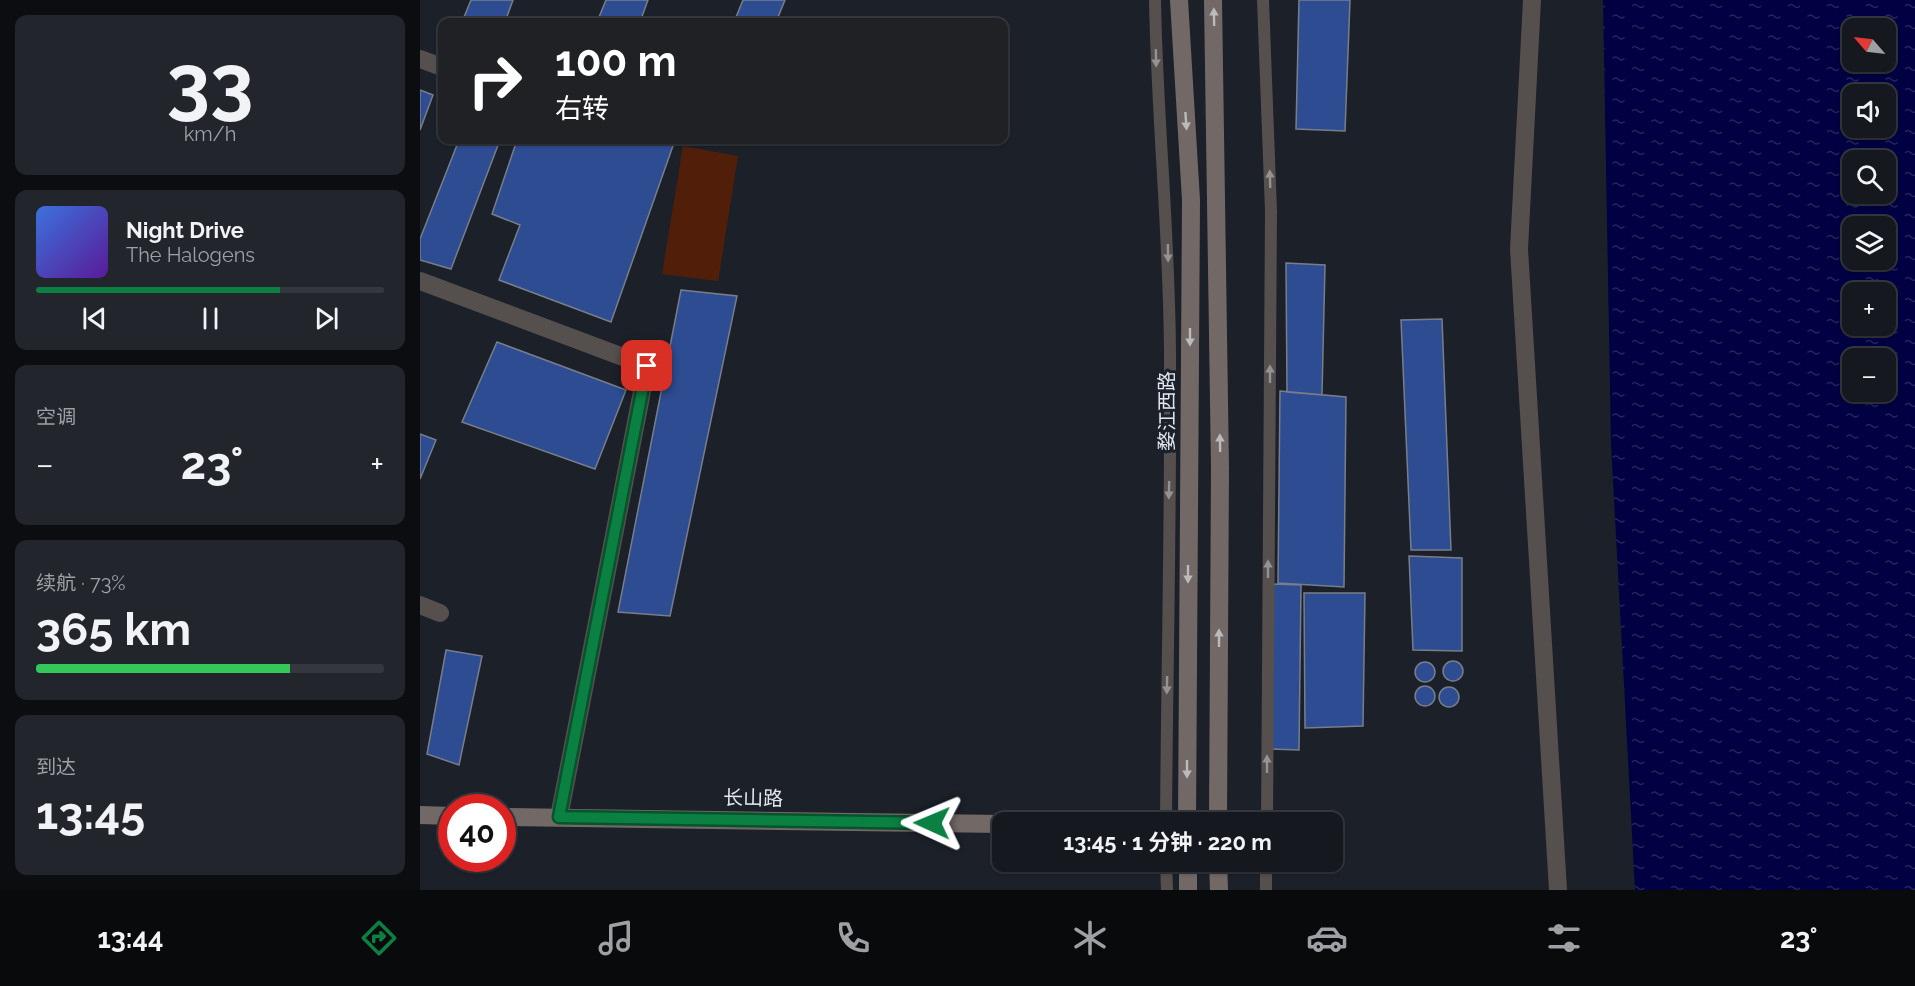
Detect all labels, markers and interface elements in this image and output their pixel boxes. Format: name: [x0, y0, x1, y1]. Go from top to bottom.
one-way arrow: [1209, 7, 1218, 26]
north arrow: [1842, 18, 1896, 72]
map controls: [1842, 18, 1896, 402]
text: 33: [166, 37, 254, 128]
text: 100 m: [555, 37, 677, 86]
icon: right: [456, 42, 534, 120]
one-way arrow: [1151, 49, 1161, 68]
button: sound: [1842, 84, 1896, 138]
text: 右转: [555, 93, 609, 124]
one-way arrow: [1182, 112, 1191, 131]
text: km/h: [184, 122, 236, 146]
button: search: [1842, 150, 1896, 204]
one-way arrow: [1265, 169, 1275, 188]
button: layers: [1842, 216, 1896, 270]
text: Night Drive: [126, 217, 244, 243]
text: The Halogens: [126, 243, 255, 267]
one-way arrow: [1163, 244, 1172, 263]
button: +: [1842, 282, 1896, 336]
icon: previous: [78, 302, 111, 335]
icon: pause: [194, 302, 227, 335]
icon: next: [310, 302, 343, 335]
one-way arrow: [1185, 328, 1195, 347]
pin: [621, 340, 672, 391]
button: −: [1842, 348, 1896, 402]
icon: arrive: [630, 349, 663, 382]
one-way arrow: [1265, 364, 1275, 383]
street label: 婺江西路: [1155, 371, 1179, 451]
text: 空调: [36, 405, 76, 429]
one-way arrow: [1215, 433, 1225, 452]
text: 23°: [181, 437, 243, 490]
text: −: [36, 445, 54, 484]
text: +: [370, 445, 384, 484]
one-way arrow: [1164, 481, 1174, 500]
one-way arrow: [1264, 559, 1273, 578]
one-way arrow: [1183, 565, 1193, 584]
text: 续航 · 73%: [36, 571, 126, 595]
text: 365 km: [36, 603, 191, 656]
one-way arrow: [1214, 628, 1224, 647]
one-way arrow: [1162, 676, 1172, 695]
one-way arrow: [1262, 754, 1272, 773]
text: 到达: [36, 755, 76, 779]
one-way arrow: [1182, 760, 1192, 779]
street label: 长山路: [723, 785, 783, 811]
text: 13:45: [36, 787, 145, 840]
position arrow: [900, 791, 964, 855]
speed limit sign: 40: [438, 794, 516, 872]
text: 13:45 · 1 分钟 · 220 m: [1063, 829, 1272, 855]
icon: directions: [358, 917, 400, 959]
icon: music: [595, 917, 637, 959]
icon: phone: [832, 917, 874, 959]
icon: climate: [1069, 917, 1111, 959]
icon: car: [1306, 917, 1348, 959]
icon: filters: [1543, 917, 1585, 959]
text: 13:44: [97, 923, 163, 954]
text: 23°: [1780, 923, 1818, 954]

